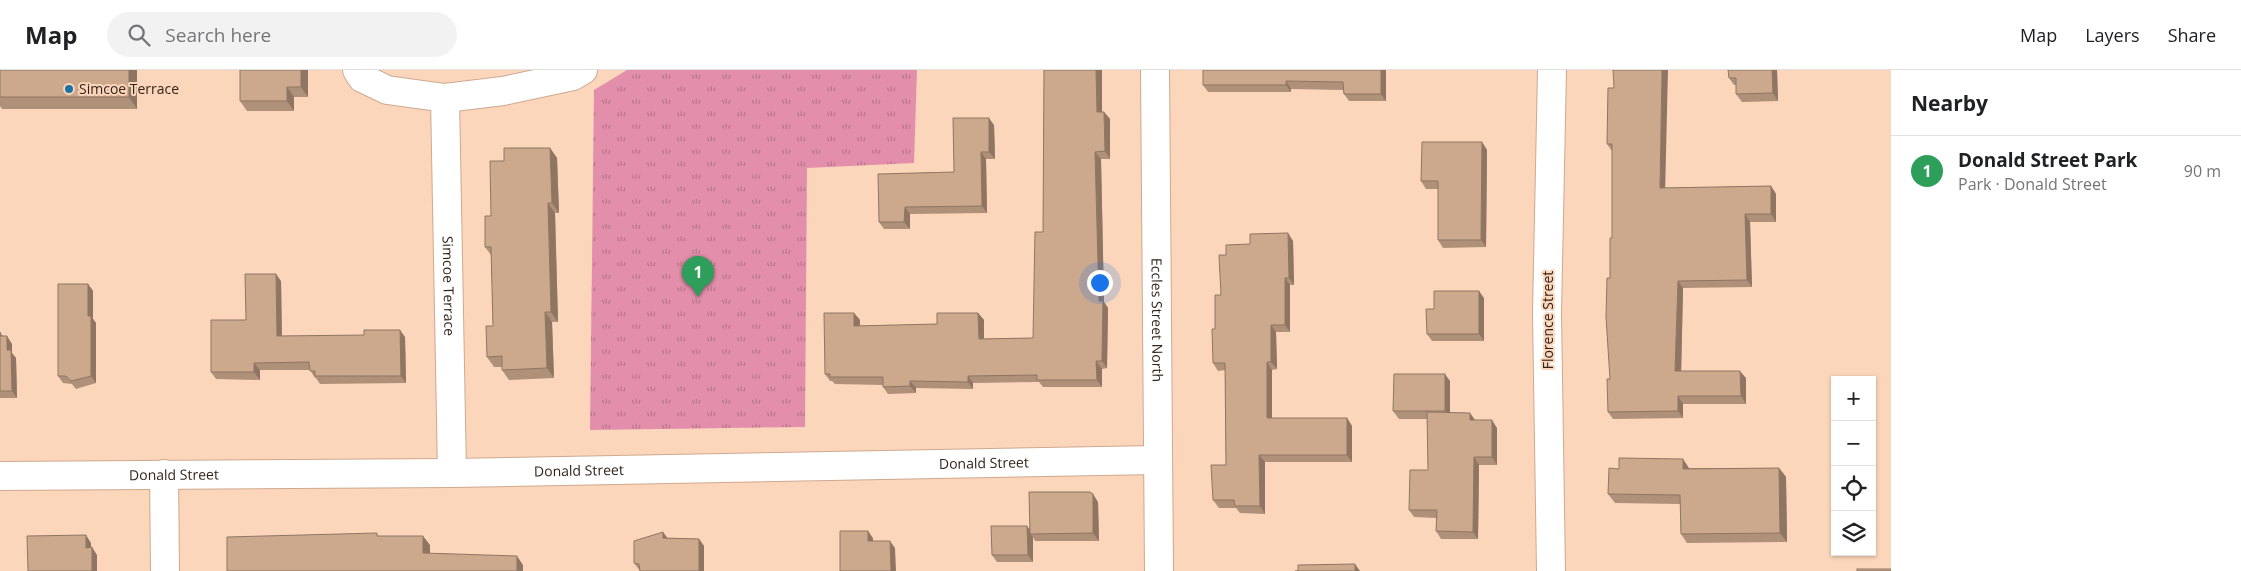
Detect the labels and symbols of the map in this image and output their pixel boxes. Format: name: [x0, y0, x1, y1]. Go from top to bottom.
place label: Simcoe Terrace: [79, 79, 179, 98]
marker: Simcoe Terrace: [63, 83, 75, 95]
street label: Simcoe Terrace: [439, 236, 459, 336]
pin: 1: [682, 256, 714, 297]
street label: Eccles Street North: [1148, 258, 1167, 382]
your location: [1087, 270, 1113, 296]
street label: Florence Street: [1538, 271, 1557, 369]
street label: Donald Street: [939, 452, 1029, 473]
street label: Donald Street: [534, 460, 624, 480]
street label: Donald Street: [129, 465, 219, 484]

